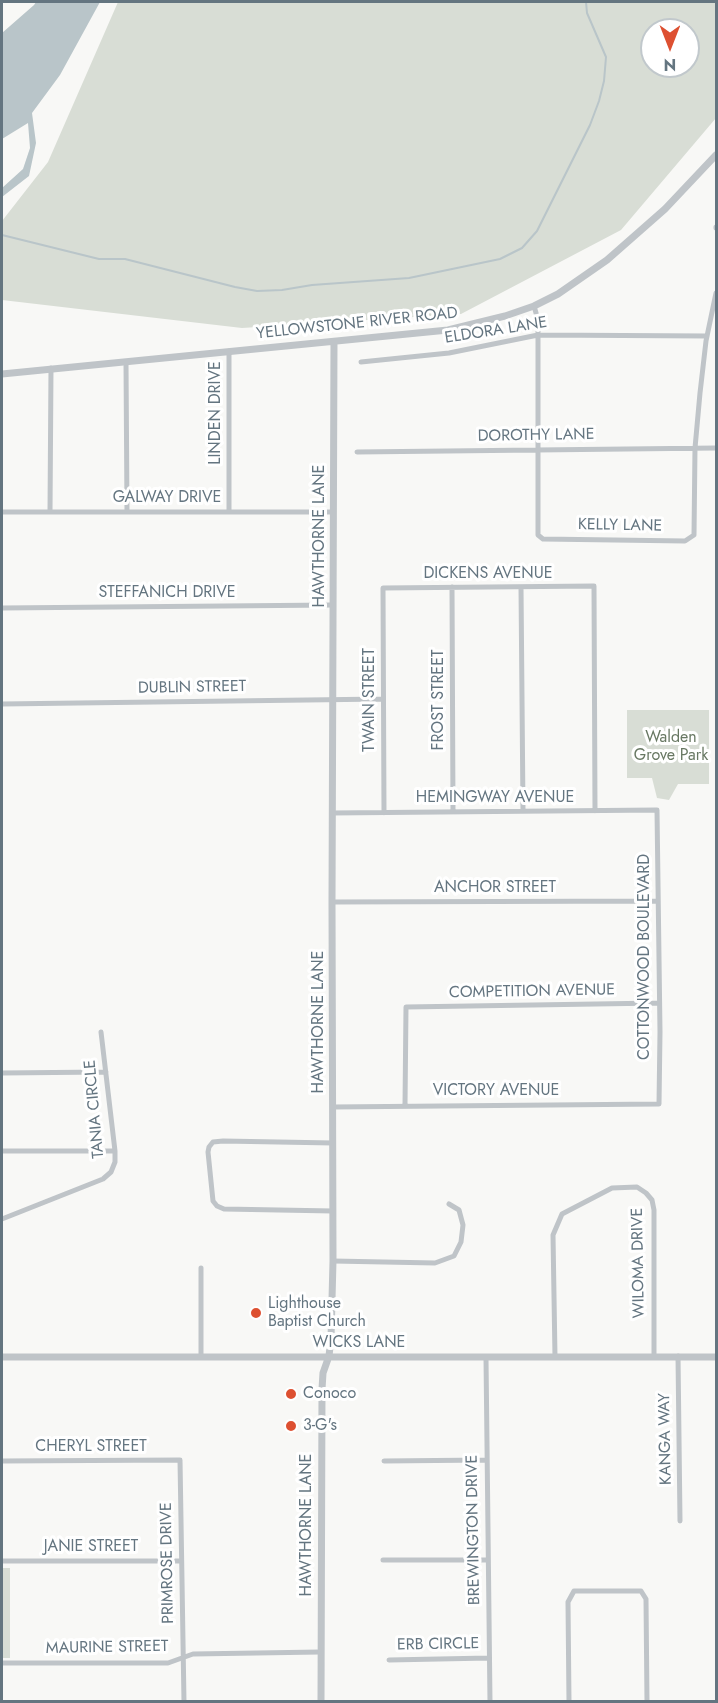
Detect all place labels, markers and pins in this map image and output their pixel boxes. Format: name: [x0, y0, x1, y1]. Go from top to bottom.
place label: Lighthouse Baptist Church: [268, 1294, 366, 1332]
marker: Lighthouse Baptist Church: [249, 1306, 263, 1320]
place label: Conoco: [303, 1384, 356, 1404]
marker: Conoco: [284, 1387, 298, 1401]
place label: 3-G's: [303, 1416, 337, 1436]
marker: 3-G's: [284, 1419, 298, 1433]

